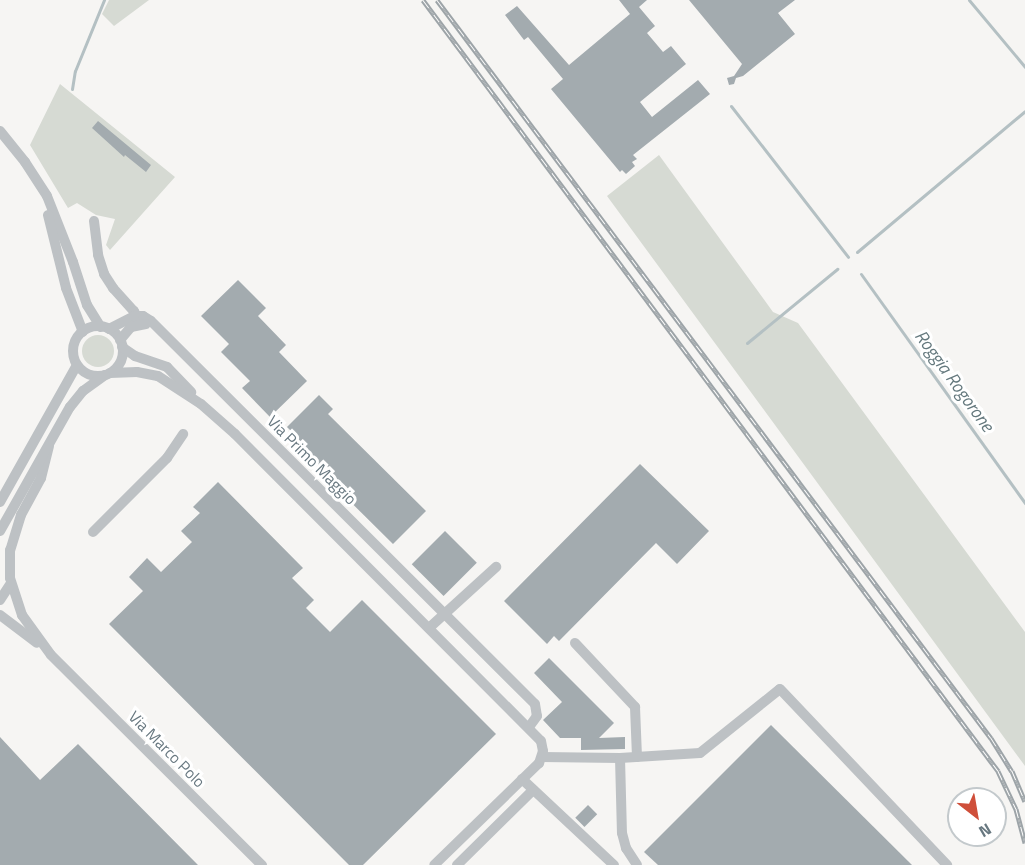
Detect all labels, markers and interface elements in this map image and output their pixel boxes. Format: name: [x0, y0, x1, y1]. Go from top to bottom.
water label: Roggia Rogorone: [910, 326, 998, 436]
street label: Via Primo Maggio: [263, 411, 361, 509]
street label: Via Marco Polo: [125, 707, 209, 791]
north arrow: [947, 787, 1007, 847]
text: N: [974, 818, 996, 844]

